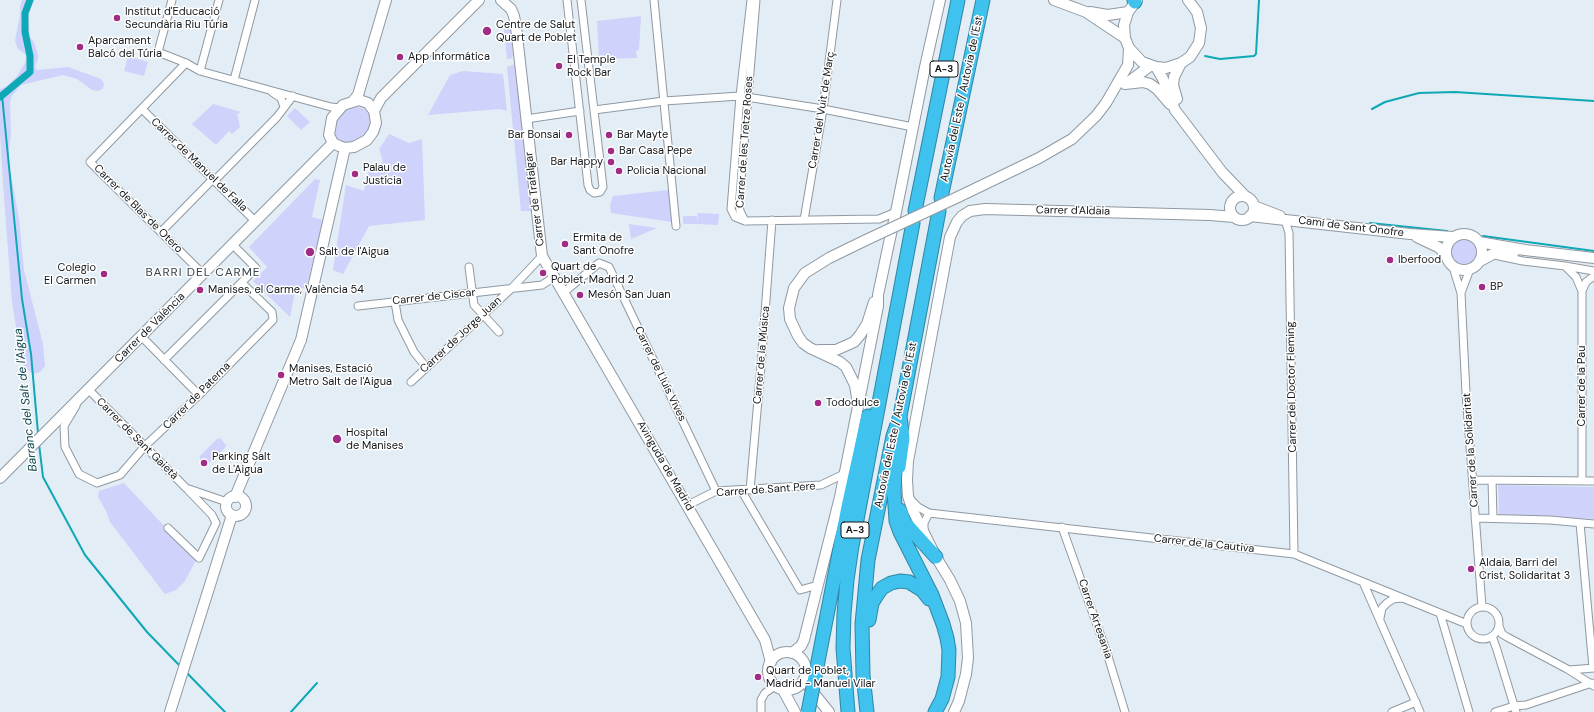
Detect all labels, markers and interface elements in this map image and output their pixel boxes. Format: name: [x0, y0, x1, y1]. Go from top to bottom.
place label: Institut d'Educació Secundària Riu Túria: [125, 5, 228, 31]
marker: Institut d'Educació Secundària Riu Túria: [112, 13, 122, 23]
street label: Autovía del Este / Autovia de l'Est: [938, 15, 986, 183]
place label: Centre de Salut Quart de Poblet: [496, 18, 576, 44]
marker: Centre de Salut Quart de Poblet: [481, 25, 493, 37]
place label: Aparcament Balcó del Túria: [88, 34, 162, 60]
marker: Aparcament Balcó del Túria: [75, 42, 85, 52]
place label: App Informática: [408, 50, 490, 64]
street label: Carrer del Vuit de Març: [806, 50, 838, 170]
marker: App Informática: [395, 52, 405, 62]
place label: El Temple Rock Bar: [567, 53, 615, 79]
marker: El Temple Rock Bar: [554, 61, 564, 71]
road number: A-3: [930, 61, 958, 77]
street label: Carrer de les Tretze Roses: [734, 76, 756, 208]
street label: Carrer de Manuel de Falla: [148, 115, 250, 215]
place label: Bar Bonsai: [508, 128, 561, 142]
place label: Bar Mayte: [617, 128, 668, 142]
marker: Bar Bonsai: [564, 130, 574, 140]
marker: Bar Mayte: [604, 130, 614, 140]
place label: Bar Casa Pepe: [619, 144, 692, 158]
marker: Bar Casa Pepe: [606, 146, 616, 156]
street label: Carrer de Trafalgar: [523, 151, 547, 247]
place label: Bar Happy: [550, 155, 603, 169]
marker: Bar Happy: [606, 157, 616, 167]
place label: Palau de Justícia: [363, 161, 406, 187]
street label: Carrer de Blas de Otero: [91, 162, 185, 256]
place label: Policia Nacional: [627, 164, 706, 178]
marker: Policia Nacional: [614, 166, 624, 176]
marker: Palau de Justícia: [350, 169, 360, 179]
street label: Carrer d'Aldaia: [1036, 204, 1110, 218]
street label: Camí de Sant Onofre: [1297, 214, 1405, 240]
place label: Ermita de Sant Onofre: [573, 231, 634, 257]
marker: Ermita de Sant Onofre: [560, 239, 570, 249]
place label: Salt de l'Aigua: [319, 245, 389, 259]
marker: Salt de l'Aigua: [304, 246, 316, 258]
place label: Iberfood: [1398, 253, 1441, 267]
marker: Iberfood: [1385, 255, 1395, 265]
place label: Quart de Poblet, Madrid 2: [551, 260, 634, 286]
place label: Colegio El Carmen: [44, 261, 96, 287]
district label: BARRI DEL CARME: [145, 266, 261, 280]
marker: Quart de Poblet, Madrid 2: [538, 268, 548, 278]
marker: Colegio El Carmen: [99, 269, 109, 279]
place label: BP: [1490, 280, 1503, 294]
marker: BP: [1477, 282, 1487, 292]
place label: Manises, el Carme, València 54: [208, 283, 364, 297]
marker: Manises, el Carme, València 54: [195, 285, 205, 295]
street label: Carrer de Ciscar: [392, 286, 476, 308]
place label: Mesón San Juan: [588, 288, 670, 302]
street label: Carrer de València: [112, 290, 188, 366]
marker: Mesón San Juan: [575, 290, 585, 300]
street label: Carrer de Jorge Juan: [418, 294, 504, 376]
street label: Carrer de la Música: [751, 305, 773, 405]
street label: Carrer del Doctor Fleming: [1284, 321, 1300, 453]
street label: Carrer de Lluís Vives: [631, 324, 689, 424]
water label: Barranc del Salt de l'Aigua: [11, 328, 41, 472]
street label: Autovía del Este / Autovia de l'Est: [872, 341, 920, 509]
street label: Carrer de la Pau: [1575, 346, 1589, 426]
street label: Carrer de Paterna: [161, 360, 233, 432]
place label: Manises, Estació Metro Salt de l'Aigua: [289, 362, 392, 388]
marker: Manises, Estació Metro Salt de l'Aigua: [276, 370, 286, 380]
street label: Carrer de la Solidaritat: [1460, 392, 1482, 508]
street label: Carrer de Sant Gaietà: [93, 395, 181, 483]
place label: Tododulce: [826, 396, 879, 410]
marker: Tododulce: [813, 398, 823, 408]
street label: Avinguda de Madrid: [634, 419, 696, 513]
place label: Hospital de Manises: [346, 426, 404, 452]
marker: Hospital de Manises: [331, 433, 343, 445]
place label: Parking Salt de L'Aigua: [212, 450, 271, 476]
marker: Parking Salt de L'Aigua: [199, 458, 209, 468]
street label: Carrer de Sant Pere: [716, 480, 816, 500]
road number: A-3: [841, 522, 869, 538]
street label: Carrer de la Cautiva: [1153, 532, 1255, 556]
place label: Aldaia, Barri del Crist, Solidaritat 3: [1479, 556, 1570, 582]
marker: Aldaia, Barri del Crist, Solidaritat 3: [1466, 564, 1476, 574]
street label: Carrer Artesania: [1075, 577, 1115, 661]
place label: Quart de Poblet, Madrid - Manuel Vilar: [766, 664, 876, 690]
marker: Quart de Poblet, Madrid - Manuel Vilar: [753, 672, 763, 682]

